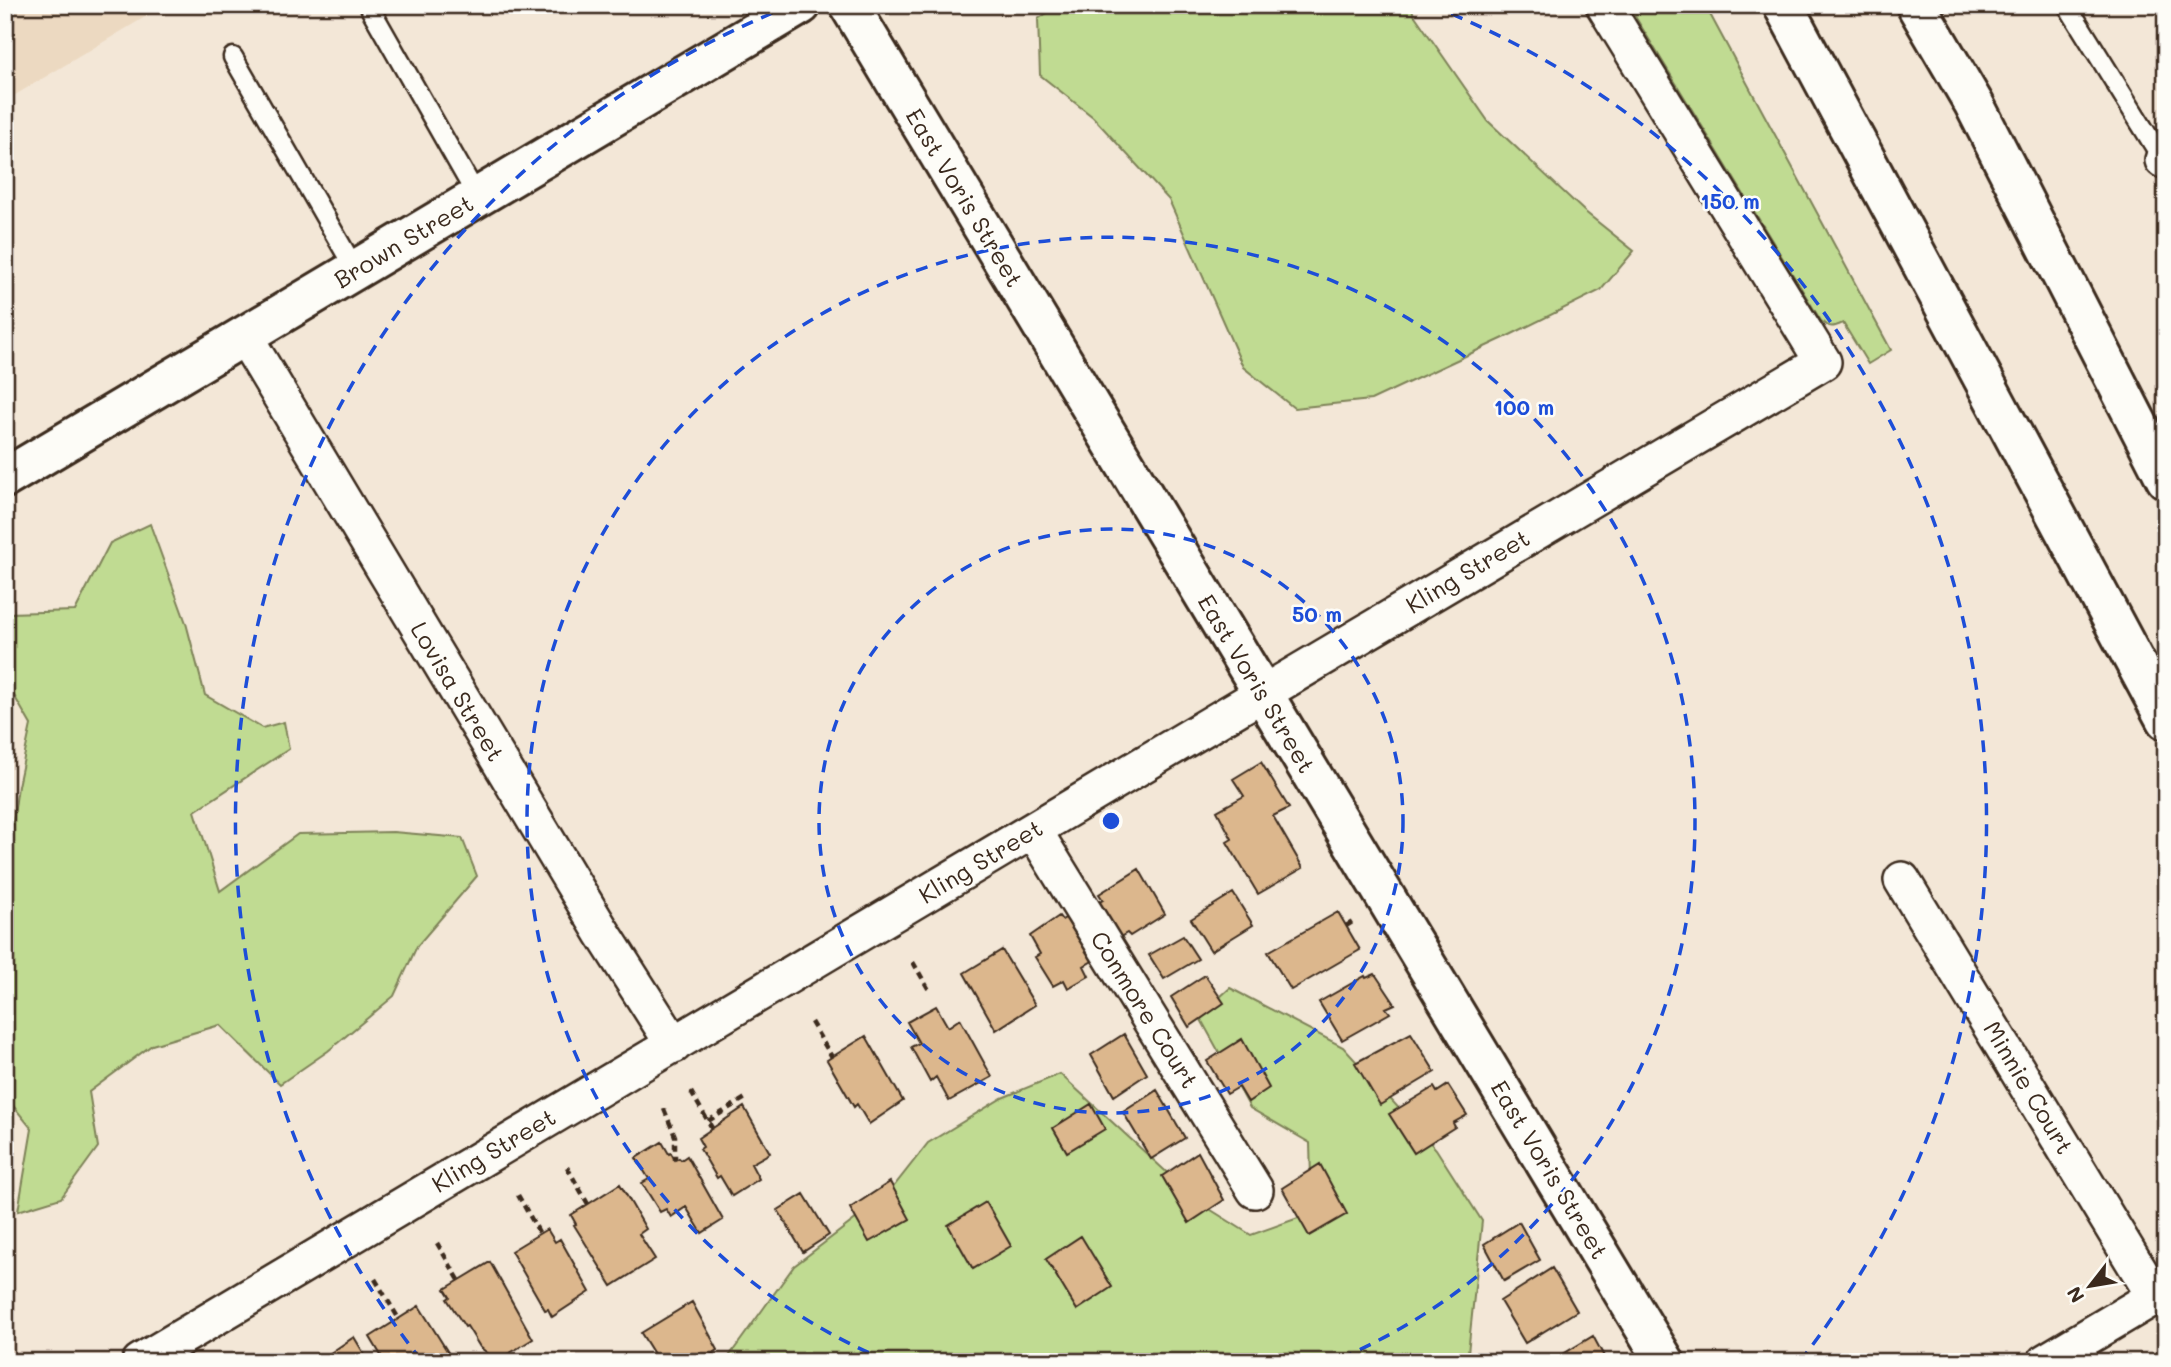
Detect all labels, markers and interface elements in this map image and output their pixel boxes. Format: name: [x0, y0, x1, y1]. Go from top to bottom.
street label: East Voris Street: [900, 102, 1031, 292]
street label: Brown Street: [328, 187, 479, 294]
text: 150 m: [1700, 187, 1760, 214]
text: 100 m: [1494, 393, 1554, 420]
street label: Kling Street: [1400, 522, 1535, 620]
street label: East Voris Street: [1192, 588, 1323, 778]
text: 50 m: [1292, 600, 1342, 627]
street label: Lovisa Street: [404, 616, 512, 767]
centre of rings: [1099, 809, 1123, 833]
street label: Kling Street: [913, 812, 1048, 910]
street label: Conmore Court: [1085, 925, 1206, 1094]
street label: Minnie Court: [1977, 1015, 2081, 1160]
street label: East Voris Street: [1485, 1074, 1616, 1264]
street label: Kling Street: [426, 1101, 561, 1199]
north arrow: [2056, 1252, 2126, 1322]
text: N: [2061, 1282, 2089, 1308]

